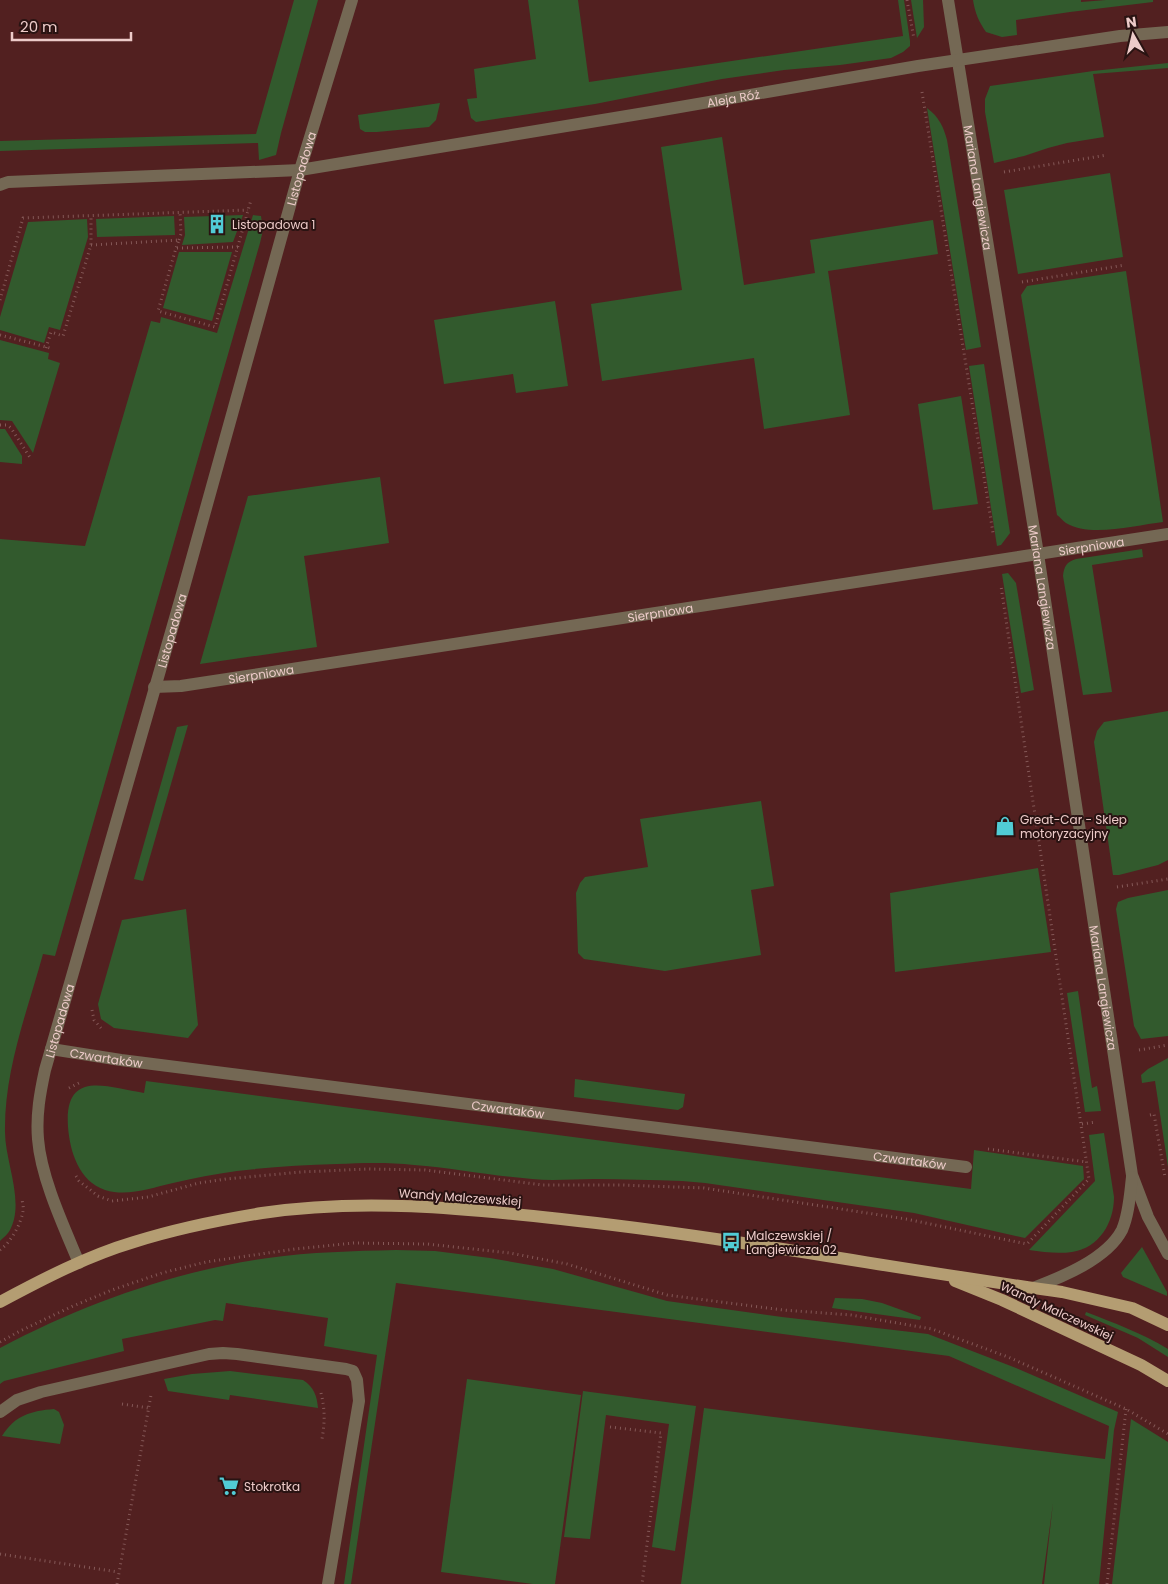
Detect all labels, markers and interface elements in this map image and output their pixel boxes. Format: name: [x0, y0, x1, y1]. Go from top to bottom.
scale bar: [12, 10, 131, 42]
north arrow: [1108, 10, 1158, 60]
text: N: [1125, 11, 1138, 33]
text: 20 m: [20, 16, 58, 37]
street label: Aleja Róż: [706, 85, 761, 111]
street label: Mariana Langiewicza: [960, 124, 997, 251]
street label: Listopadowa: [282, 129, 320, 207]
building icon: Listopadowa 1: [206, 213, 228, 235]
place label: Listopadowa 1: [232, 216, 315, 233]
street label: Mariana Langiewicza: [1025, 524, 1061, 651]
street label: Sierpniowa: [1057, 532, 1125, 559]
street label: Listopadowa: [153, 591, 190, 670]
street label: Sierpniowa: [626, 599, 694, 626]
street label: Sierpniowa: [227, 660, 295, 687]
place label: Great-Car - Sklep motoryzacyjny: [1020, 811, 1127, 842]
shop icon: Great-Car - Sklep motoryzacyjny: [994, 815, 1016, 837]
street label: Mariana Langiewicza: [1086, 924, 1122, 1051]
street label: Listopadowa: [40, 982, 78, 1060]
street label: Czwartaków: [69, 1044, 144, 1071]
street label: Czwartaków: [471, 1096, 546, 1122]
street label: Czwartaków: [872, 1147, 947, 1173]
street label: Wandy Malczewskiej: [398, 1184, 522, 1210]
place label: Malczewskiej / Langiewicza 02: [746, 1227, 837, 1258]
bus stop icon: Malczewskiej / Langiewicza 02: [720, 1231, 742, 1253]
street label: Wandy Malczewskiej: [998, 1277, 1116, 1345]
supermarket icon: Stokrotka: [218, 1475, 240, 1497]
place label: Stokrotka: [244, 1478, 300, 1495]

